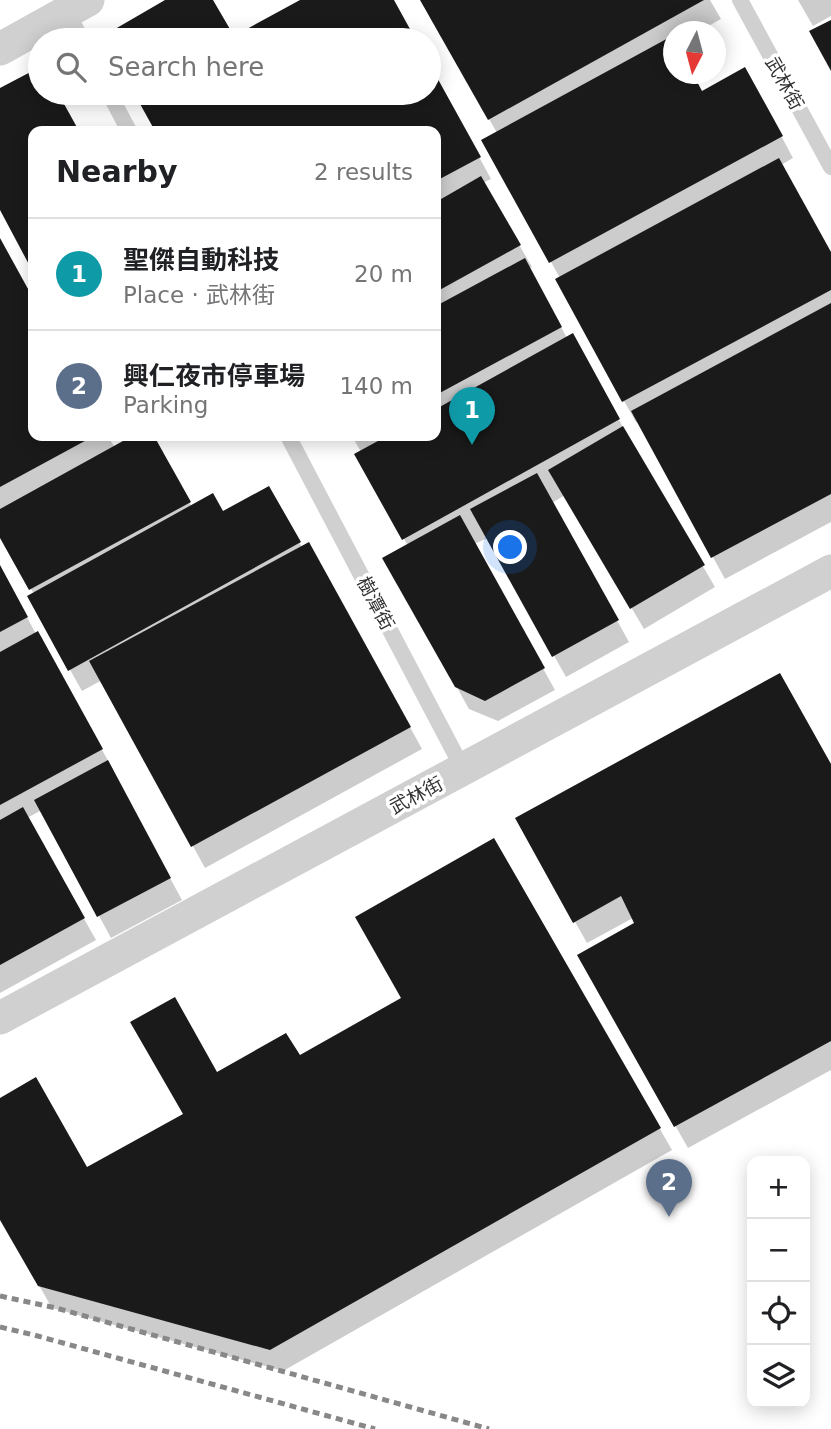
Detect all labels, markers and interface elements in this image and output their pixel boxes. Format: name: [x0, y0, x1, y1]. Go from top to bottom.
north arrow: [663, 21, 726, 84]
search box: [28, 28, 441, 105]
icon: search: [52, 48, 90, 86]
text: Search here: [108, 52, 264, 82]
street label: 武林街: [762, 53, 808, 113]
text: Nearby: [56, 154, 178, 189]
text: 2 results: [314, 159, 413, 185]
text: 聖傑自動科技: [123, 245, 279, 275]
text: 1: [71, 261, 87, 287]
text: 20 m: [354, 261, 413, 287]
text: Place · 武林街: [123, 282, 275, 308]
text: 興仁夜市停車場: [123, 361, 305, 391]
text: 2: [71, 373, 87, 399]
text: 140 m: [339, 373, 413, 399]
pin: 1: [449, 387, 495, 445]
text: Parking: [123, 392, 208, 418]
your location: [493, 530, 527, 564]
street label: 樹潭街: [353, 573, 399, 633]
street label: 武林街: [386, 772, 446, 818]
map controls: [747, 1156, 810, 1408]
button: +: [747, 1156, 810, 1219]
pin: 2: [646, 1159, 692, 1217]
button: −: [747, 1219, 810, 1282]
button: locate: [747, 1282, 810, 1345]
button: layers: [747, 1345, 810, 1408]

